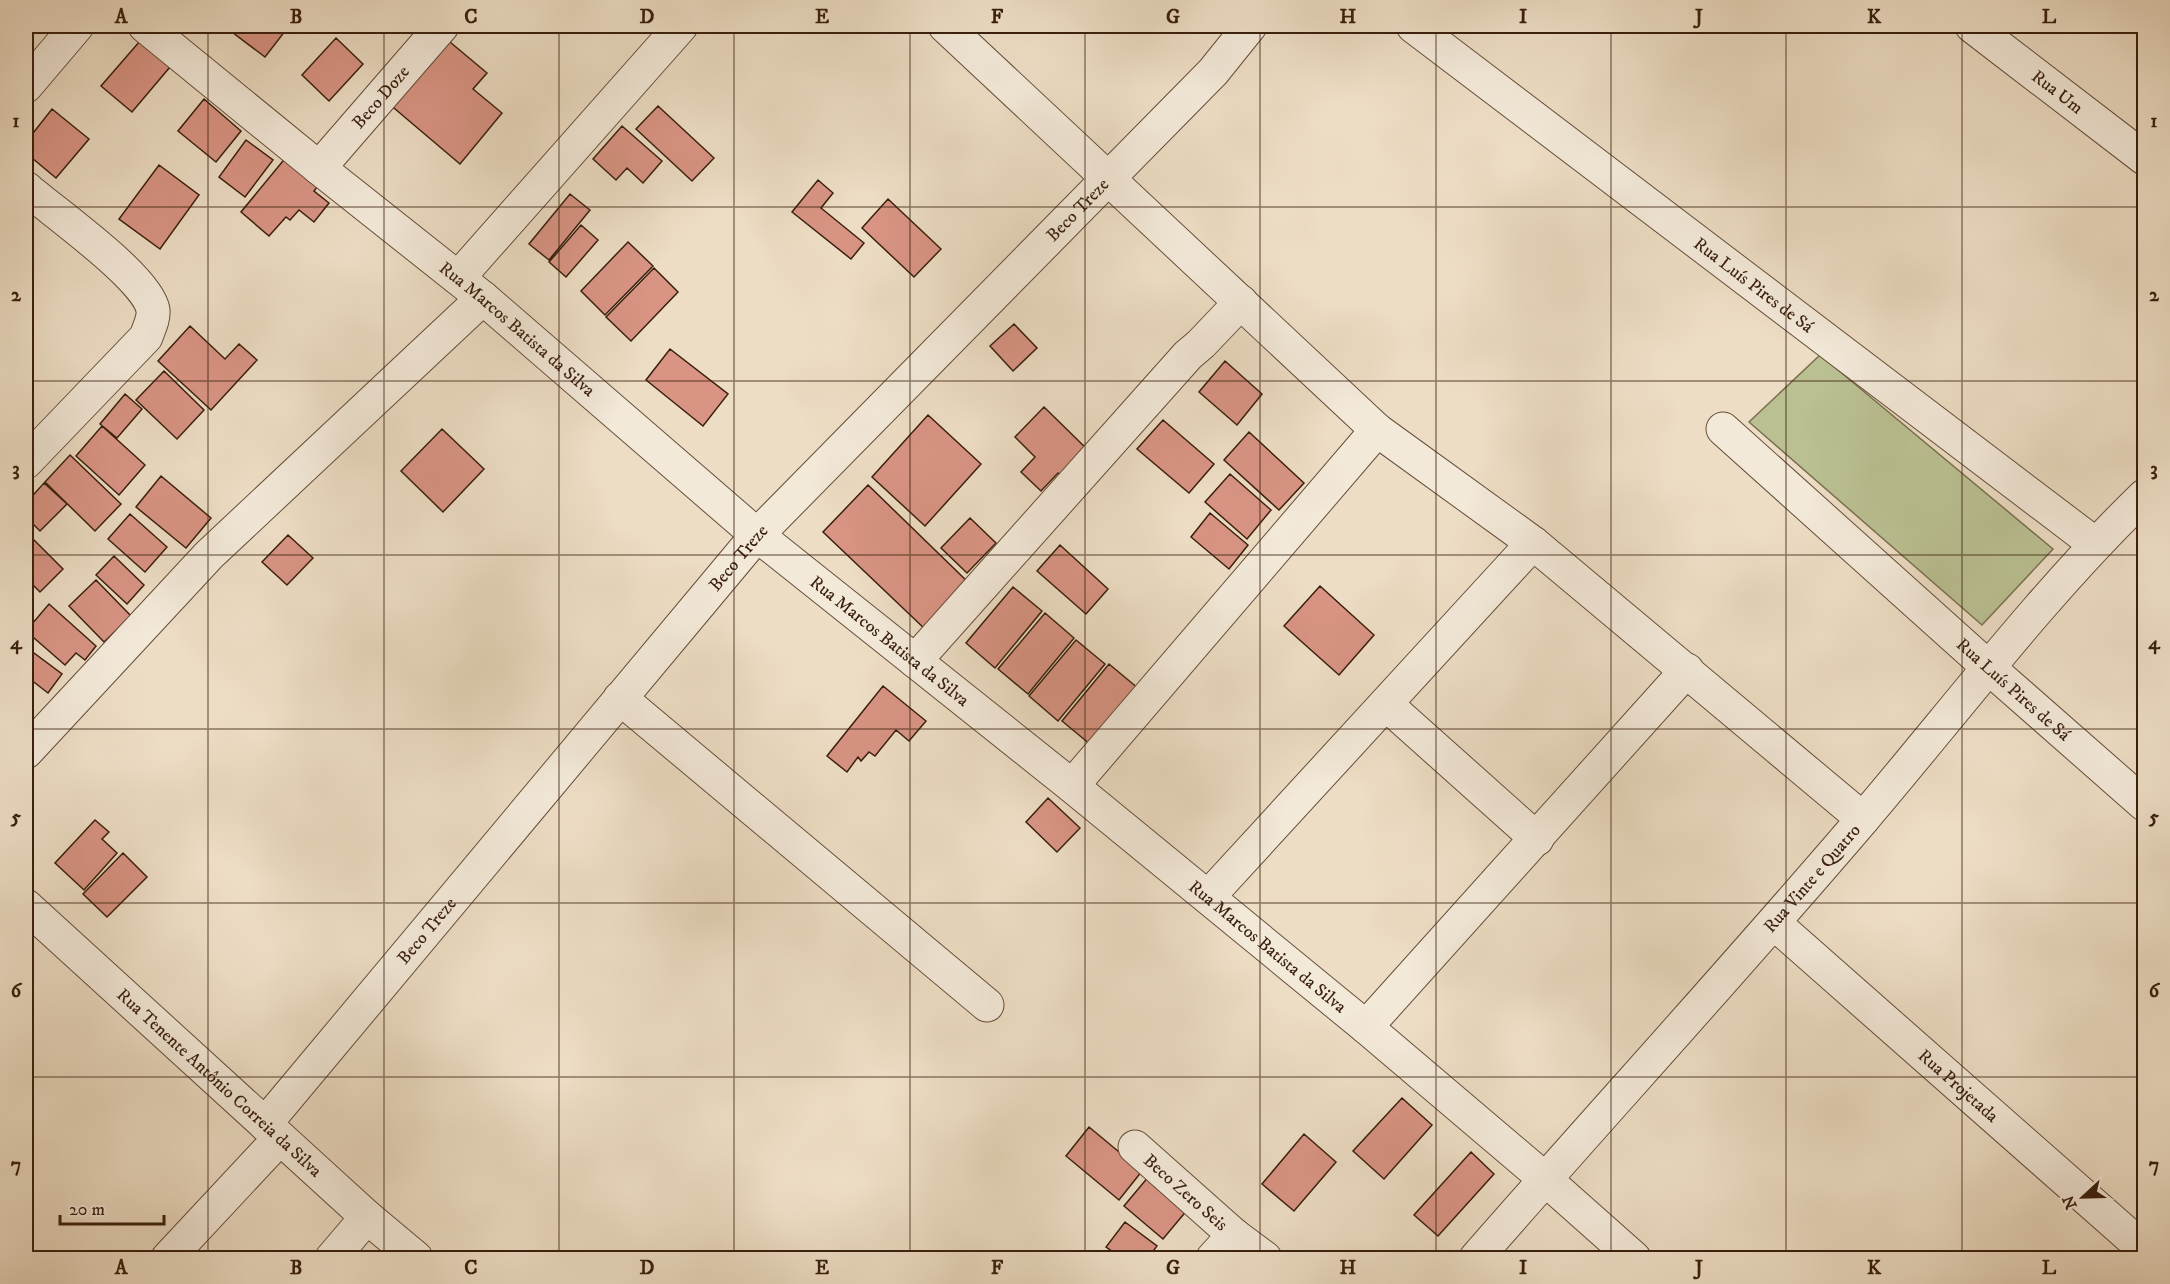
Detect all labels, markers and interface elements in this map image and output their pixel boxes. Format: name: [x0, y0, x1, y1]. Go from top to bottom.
text: A: [114, 5, 129, 30]
text: B: [290, 5, 302, 30]
text: C: [464, 5, 478, 30]
text: D: [640, 5, 655, 30]
text: E: [815, 5, 829, 30]
text: F: [991, 5, 1004, 30]
text: G: [1166, 5, 1180, 30]
text: H: [1340, 5, 1357, 30]
text: I: [1519, 5, 1527, 30]
text: J: [1693, 5, 1703, 30]
text: K: [1867, 5, 1882, 30]
text: L: [2042, 5, 2057, 30]
street label: Beco Doze: [348, 61, 415, 134]
street label: Rua Um: [2027, 66, 2087, 119]
text: 1: [12, 109, 20, 134]
text: 1: [2150, 109, 2158, 134]
street label: Beco Treze: [1042, 174, 1114, 247]
street label: Rua Luís Pires de Sá: [1689, 233, 1818, 338]
street label: Rua Marcos Batista da Silva: [434, 257, 599, 402]
text: 2: [11, 283, 22, 308]
text: 2: [2149, 283, 2160, 308]
text: 3: [12, 457, 20, 482]
text: 3: [2150, 457, 2158, 482]
street label: Beco Treze: [705, 520, 773, 596]
street label: Rua Marcos Batista da Silva: [805, 571, 974, 712]
text: 4: [10, 631, 23, 656]
text: 4: [2148, 631, 2161, 656]
street label: Rua Luís Pires de Sá: [1951, 634, 2075, 746]
text: 5: [10, 805, 21, 830]
text: 5: [2148, 805, 2159, 830]
street label: Rua Vinte e Quatro: [1759, 820, 1866, 938]
street label: Rua Marcos Batista da Silva: [1184, 876, 1351, 1019]
street label: Beco Treze: [393, 893, 462, 969]
text: 6: [11, 979, 23, 1004]
text: 6: [2149, 979, 2161, 1004]
street label: Rua Tenente Antônio Correia da Silva: [112, 984, 326, 1183]
street label: Rua Projetada: [1913, 1045, 2003, 1128]
street label: Beco Zero Seis: [1139, 1150, 1232, 1236]
text: 7: [11, 1153, 21, 1178]
text: 7: [2149, 1153, 2159, 1178]
north arrow: [2053, 1167, 2113, 1227]
scale bar: [60, 1188, 164, 1226]
text: N: [2058, 1192, 2082, 1212]
text: 20 m: [69, 1199, 105, 1221]
text: A: [114, 1256, 129, 1281]
text: B: [290, 1256, 302, 1281]
text: C: [464, 1256, 478, 1281]
text: D: [640, 1256, 655, 1281]
text: E: [815, 1256, 829, 1281]
text: F: [991, 1256, 1004, 1281]
text: G: [1166, 1256, 1180, 1281]
text: H: [1340, 1256, 1357, 1281]
text: I: [1519, 1256, 1527, 1281]
text: J: [1693, 1256, 1703, 1281]
text: K: [1867, 1256, 1882, 1281]
text: L: [2042, 1256, 2057, 1281]

